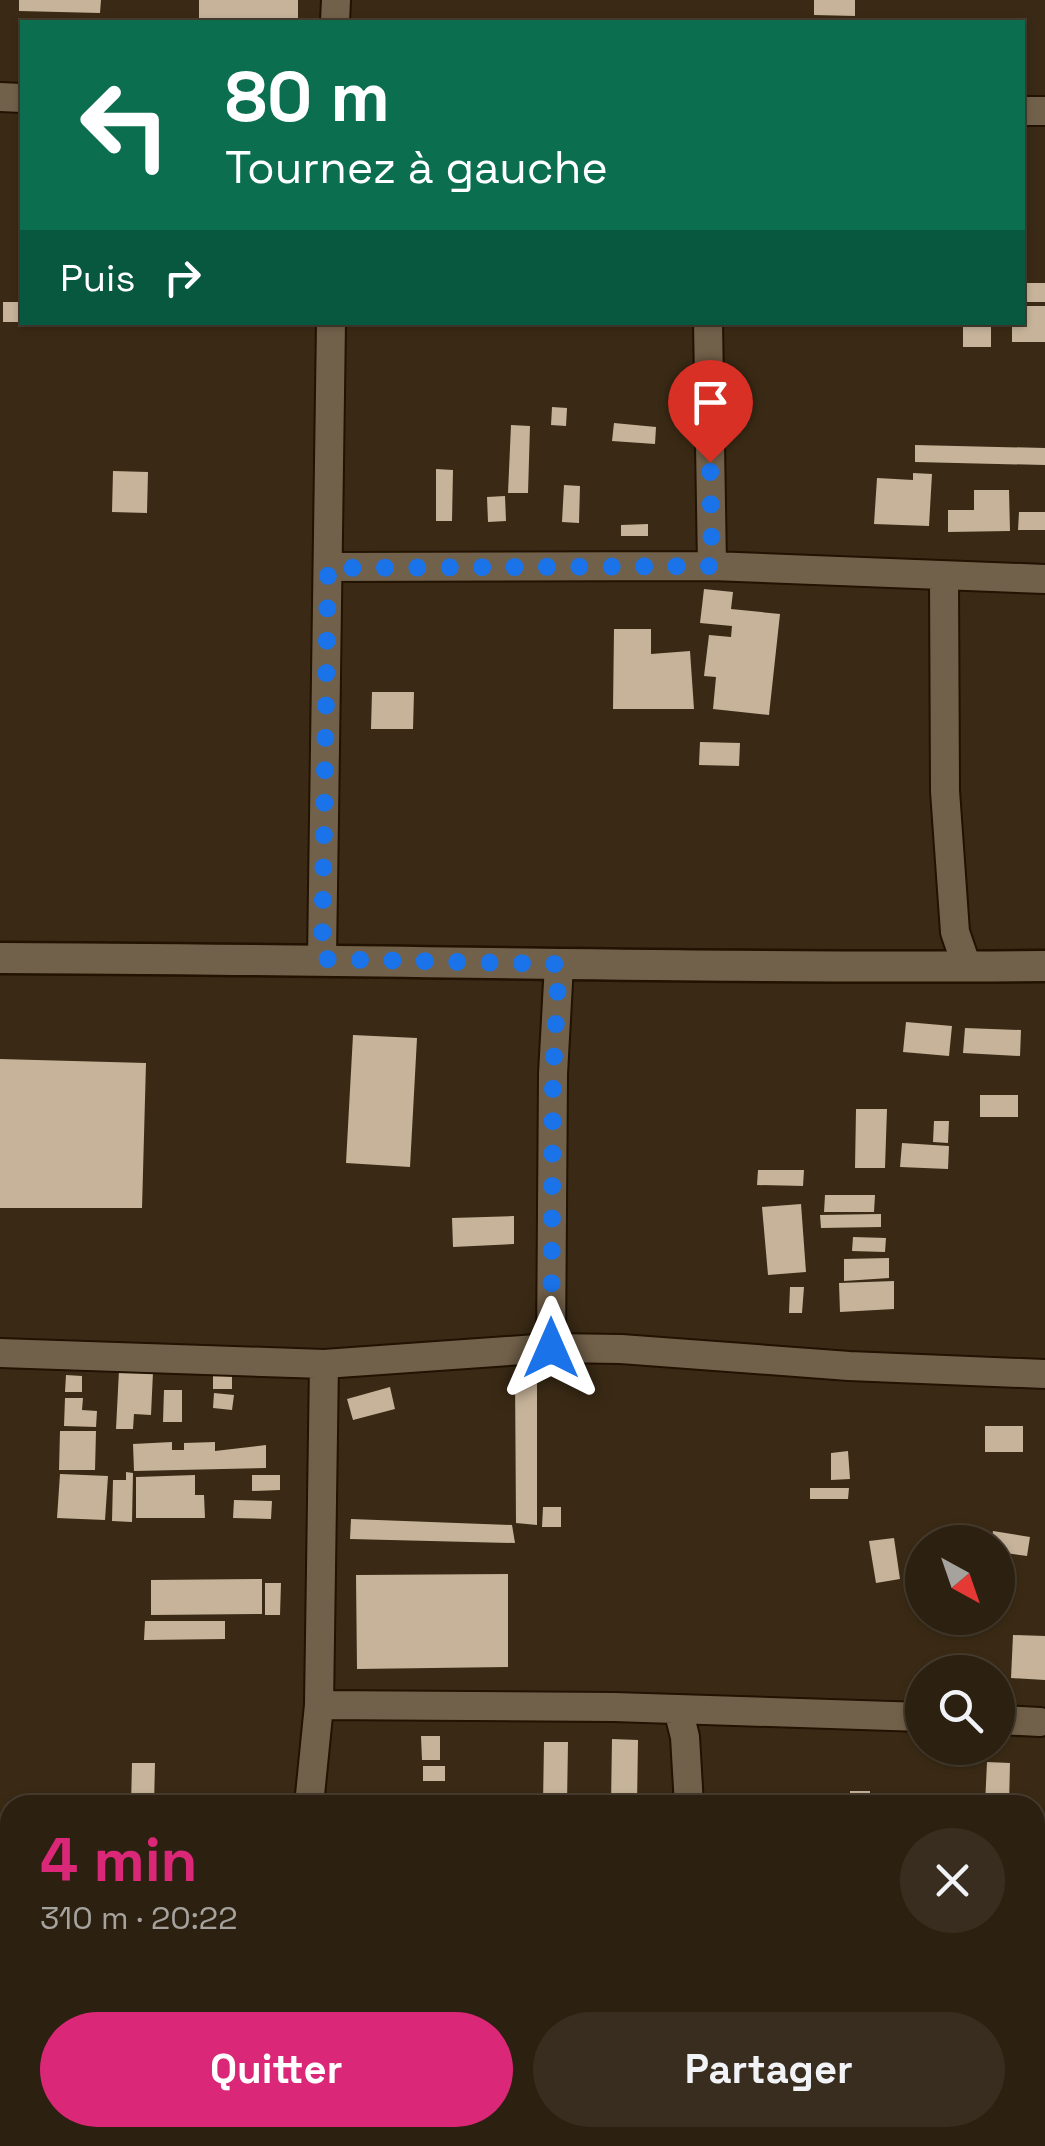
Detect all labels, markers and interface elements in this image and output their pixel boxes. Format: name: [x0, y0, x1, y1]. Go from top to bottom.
text: 80 m: [225, 52, 390, 141]
icon: left: [60, 60, 190, 190]
text: Tournez à gauche: [225, 139, 608, 196]
icon: right: [155, 250, 210, 305]
text: Puis: [60, 254, 135, 302]
pin: [668, 360, 753, 463]
icon: arrive: [683, 375, 738, 430]
position arrow: [499, 1296, 603, 1400]
north arrow: [905, 1525, 1015, 1635]
map controls: [905, 1525, 1015, 1765]
button: search: [905, 1655, 1015, 1765]
text: 4 min: [40, 1822, 198, 1899]
button: close: [900, 1828, 1005, 1933]
text: 310 m · 20:22: [40, 1898, 237, 1938]
button: Quitter: [40, 2012, 513, 2127]
button: Partager: [533, 2012, 1005, 2127]

